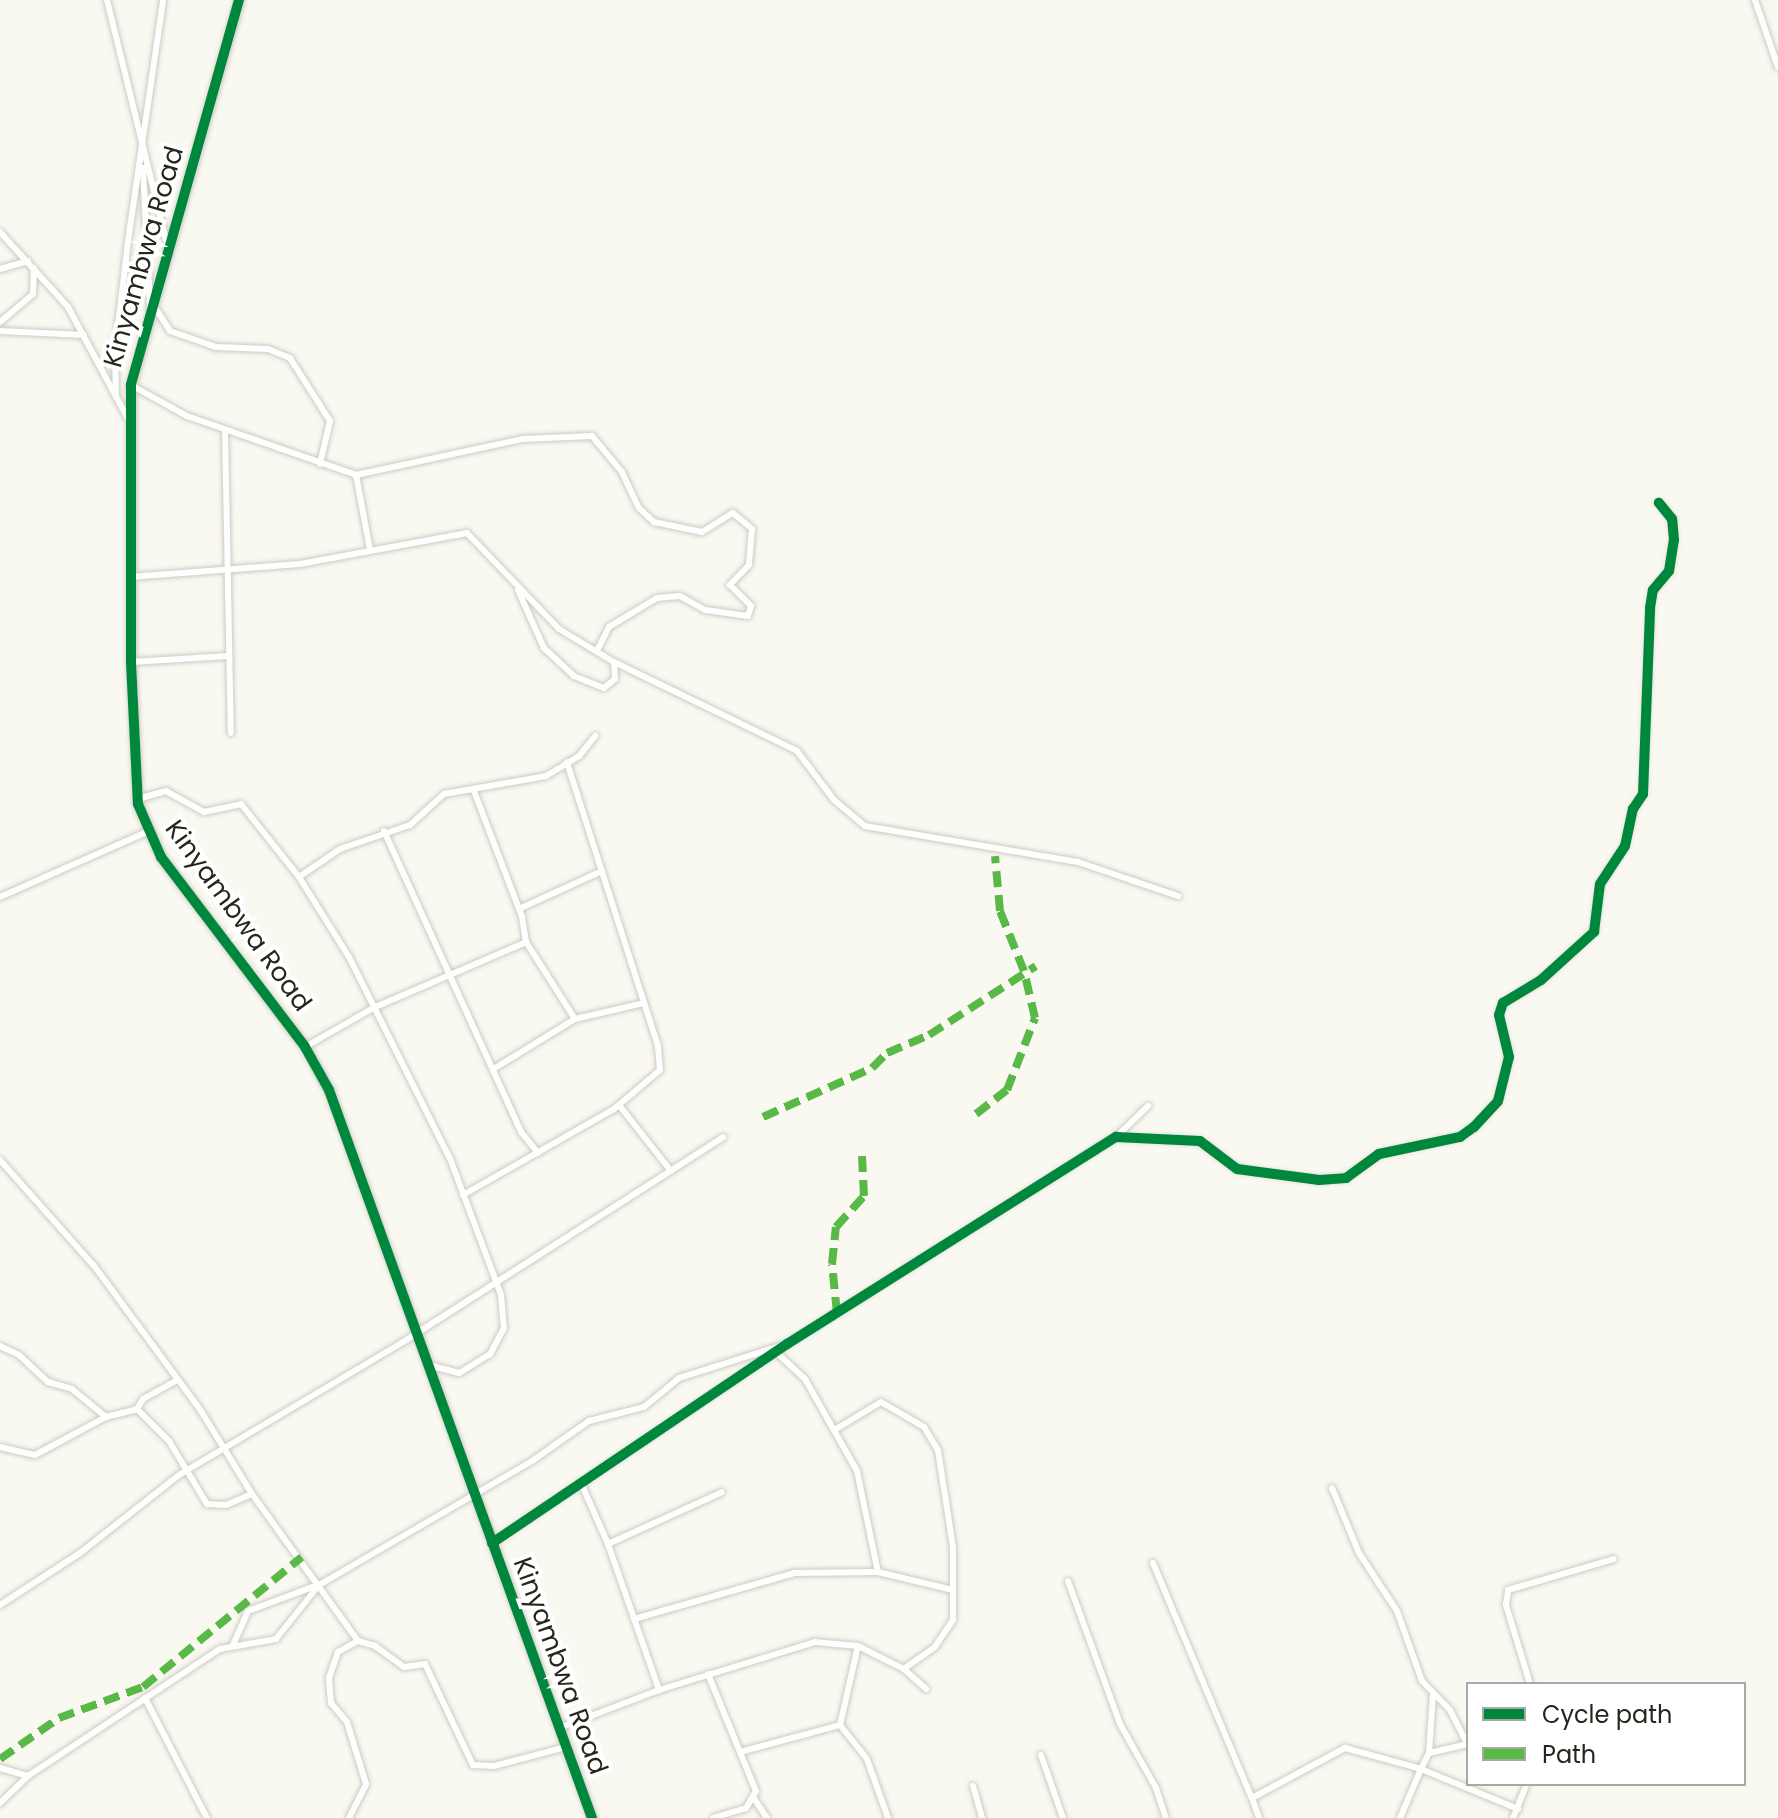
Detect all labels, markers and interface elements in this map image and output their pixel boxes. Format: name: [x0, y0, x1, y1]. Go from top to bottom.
street label: Kinyambwa Road: [97, 143, 191, 371]
street label: Kinyambwa Road: [158, 814, 318, 1018]
street label: Kinyambwa Road: [506, 1553, 614, 1779]
legend: [1466, 1682, 1746, 1786]
text: Cycle path: [1542, 1698, 1672, 1731]
text: Path: [1542, 1738, 1596, 1771]

